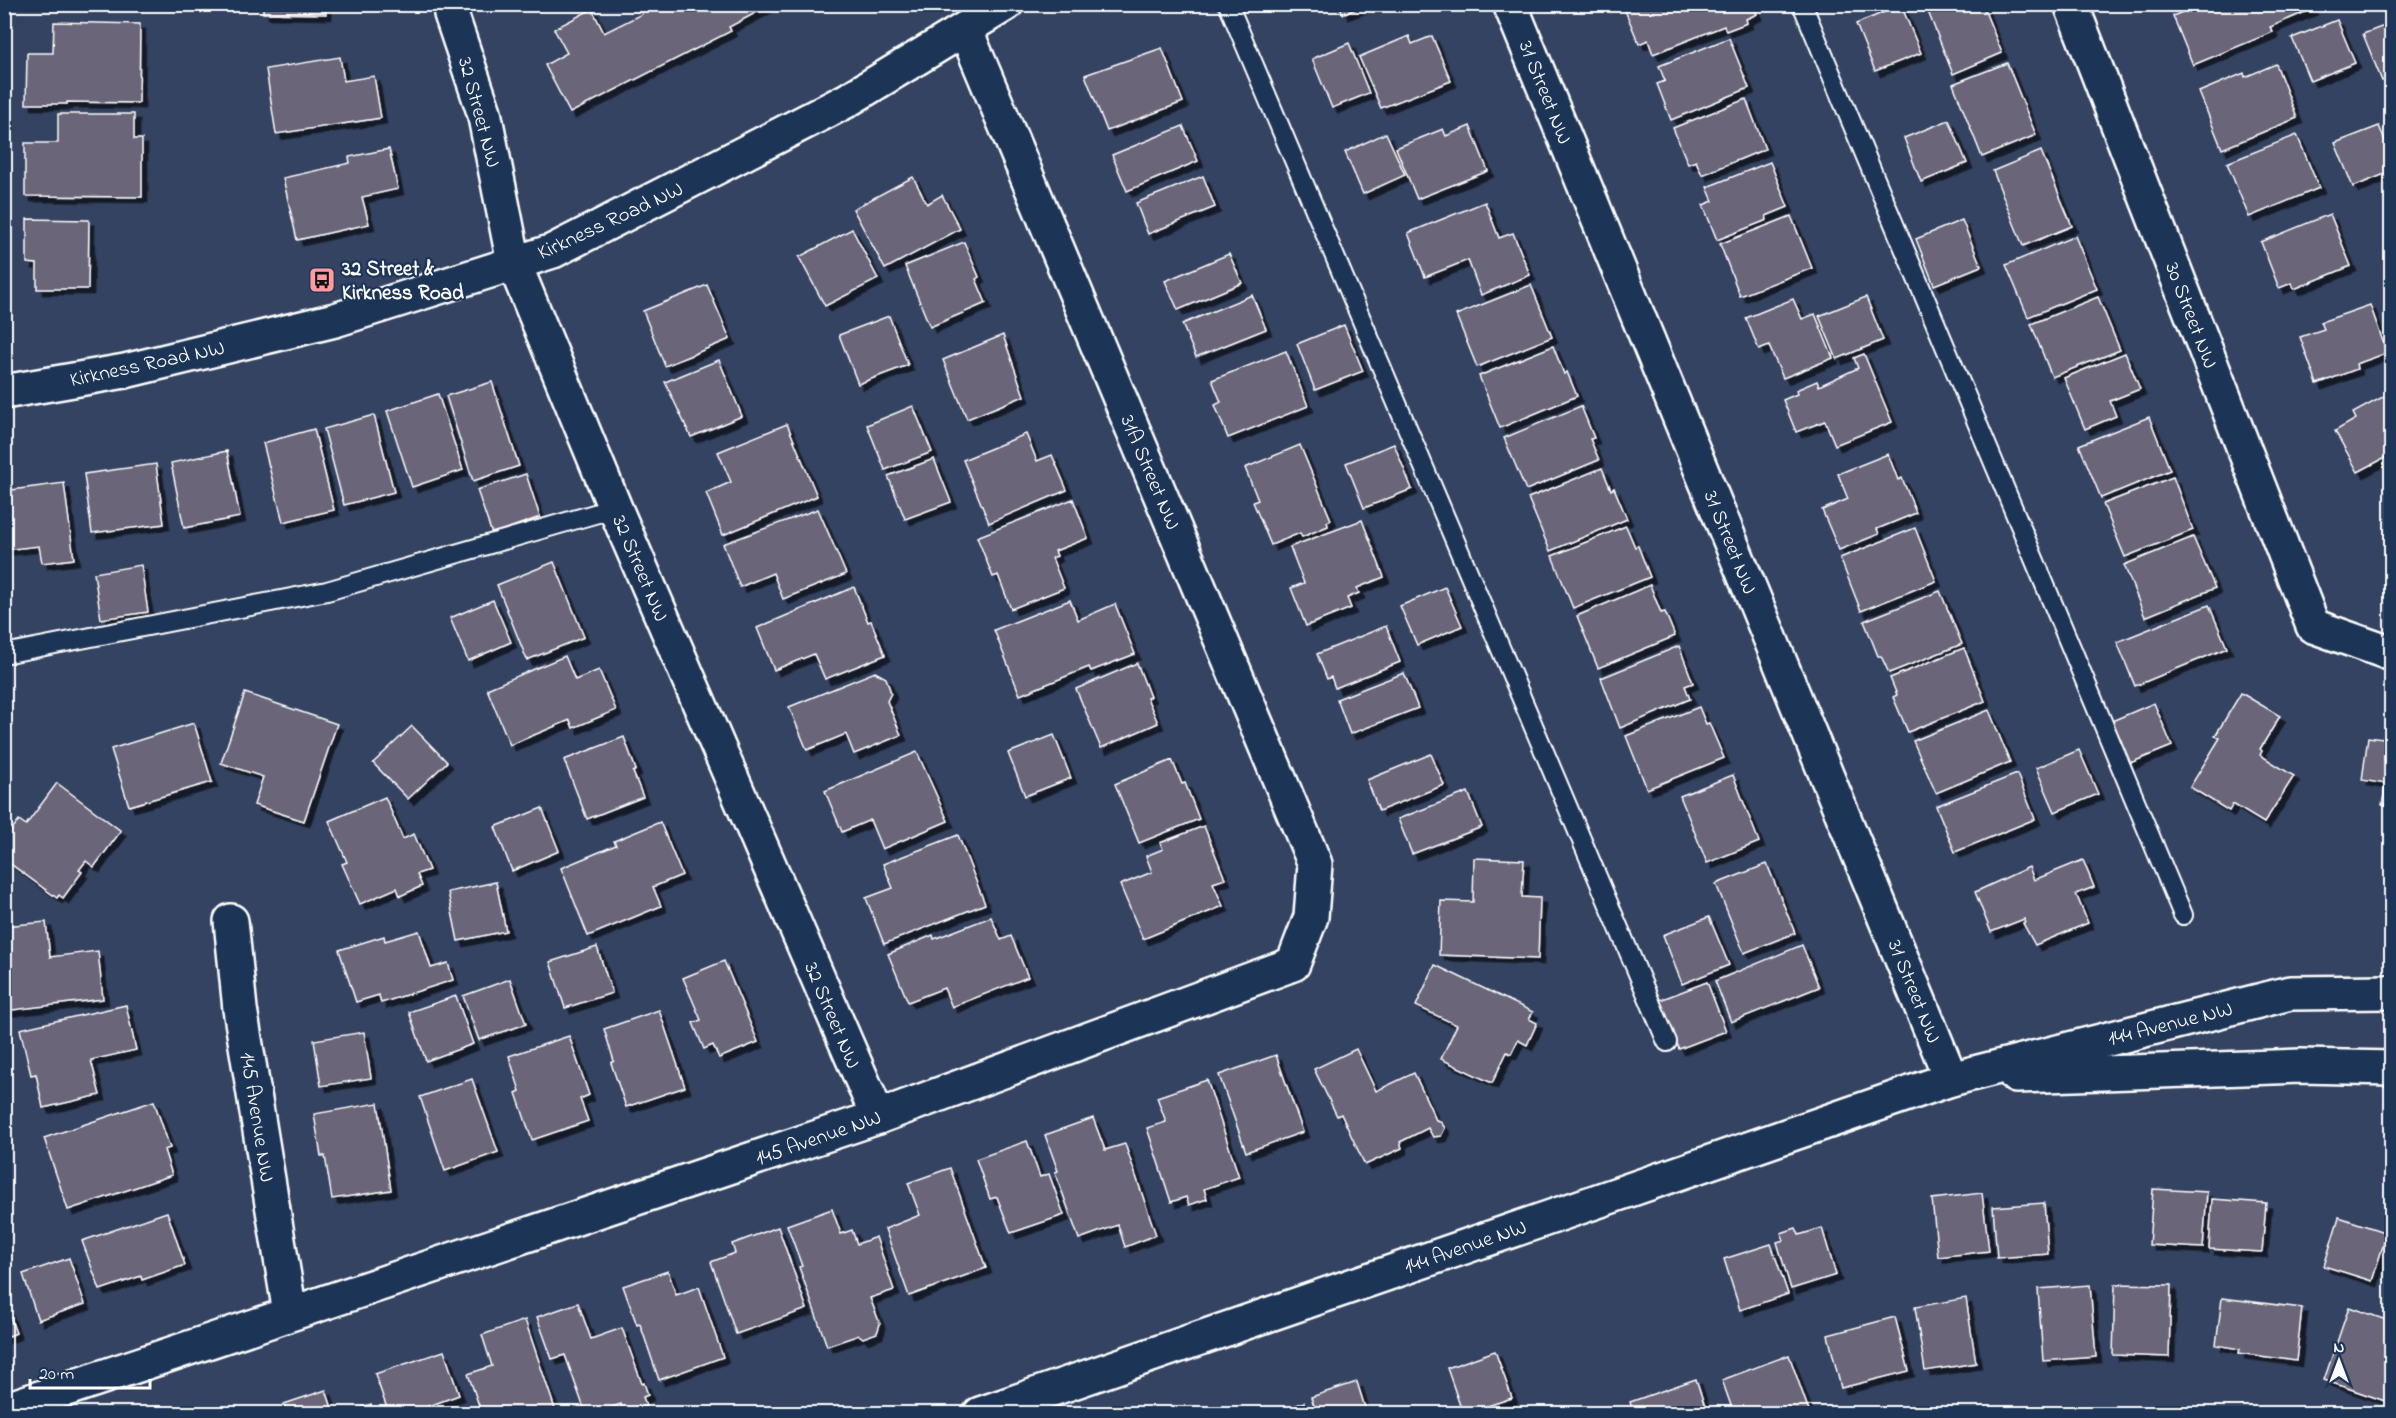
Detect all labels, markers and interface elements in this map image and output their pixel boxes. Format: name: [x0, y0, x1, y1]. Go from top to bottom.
street label: 31 Street NW: [1510, 36, 1579, 149]
street label: 32 Street NW: [449, 54, 507, 171]
street label: Kirkness Road NW: [533, 175, 689, 269]
place label: 32 Street & Kirkness Road: [341, 255, 464, 309]
street label: 30 Street NW: [2156, 258, 2224, 373]
bus stop icon: 32 Street & Kirkness Road: [307, 265, 337, 295]
street label: Kirkness Road NW: [67, 334, 228, 396]
street label: 31A Street NW: [1111, 411, 1187, 535]
street label: 31 Street NW: [1695, 486, 1764, 599]
street label: 32 Street NW: [603, 511, 675, 627]
street label: 31 Street NW: [1879, 935, 1948, 1048]
street label: 32 Street NW: [795, 958, 867, 1074]
street label: 144 Avenue NW: [2105, 995, 2236, 1055]
street label: 145 Avenue NW: [231, 1050, 281, 1184]
street label: 145 Avenue NW: [752, 1103, 886, 1174]
street label: 144 Avenue NW: [1400, 1213, 1531, 1283]
north arrow: [2309, 1331, 2369, 1391]
text: N: [2334, 1336, 2345, 1360]
scale bar: [30, 1352, 150, 1390]
text: 20 m: [39, 1362, 74, 1388]

